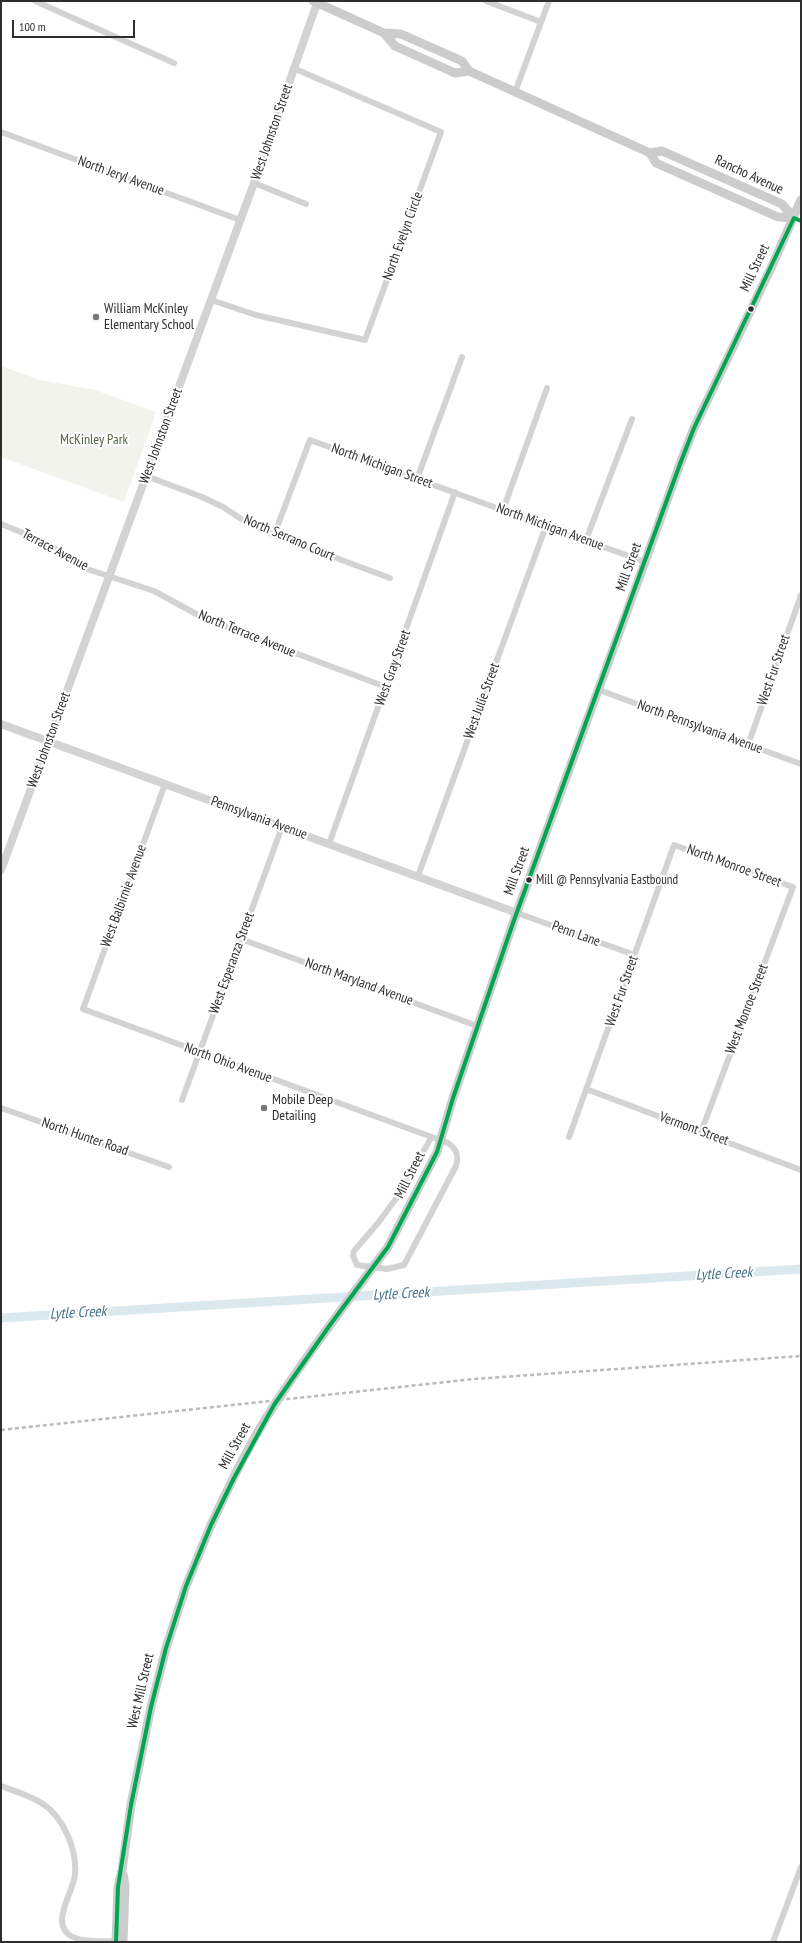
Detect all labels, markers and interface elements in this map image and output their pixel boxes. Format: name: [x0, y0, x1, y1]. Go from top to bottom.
scale bar: [14, 12, 137, 38]
text: 100 m: [19, 19, 46, 34]
street label: West Johnston Street: [248, 82, 296, 182]
street label: Rancho Avenue: [712, 152, 786, 198]
street label: North Jeryl Avenue: [76, 153, 166, 199]
street label: North Evelyn Circle: [379, 189, 427, 283]
street label: Mill Street: [737, 242, 773, 294]
place label: William McKinley Elementary School: [104, 301, 194, 334]
unlabelled marker: [746, 304, 756, 314]
marker: William McKinley Elementary School: [91, 312, 101, 322]
street label: West Johnston Street: [136, 386, 186, 486]
park label: McKinley Park: [60, 432, 128, 448]
street label: North Michigan Street: [329, 440, 435, 492]
street label: North Michigan Avenue: [494, 500, 606, 554]
street label: North Serrano Court: [241, 511, 337, 565]
street label: Terrace Avenue: [19, 526, 91, 574]
street label: Mill Street: [612, 540, 646, 594]
street label: North Terrace Avenue: [196, 607, 298, 661]
street label: West Gray Street: [371, 628, 415, 708]
street label: West Fur Street: [754, 632, 794, 708]
street label: West Julie Street: [460, 661, 504, 741]
street label: West Johnston Street: [24, 690, 74, 790]
street label: North Pennsylvania Avenue: [635, 697, 765, 757]
street label: Pennsylvania Avenue: [208, 793, 310, 843]
street label: North Monroe Street: [684, 841, 784, 891]
street label: West Balbirnie Avenue: [98, 842, 150, 950]
street label: Mill Street: [500, 844, 534, 898]
place label: Mill @ Pennsylvania Eastbound: [536, 872, 678, 888]
marker: Mill @ Pennsylvania Eastbound: [524, 875, 534, 885]
street label: West Esperanza Street: [206, 910, 258, 1016]
street label: Penn Lane: [550, 918, 602, 950]
street label: West Fur Street: [602, 953, 642, 1029]
street label: North Maryland Avenue: [303, 955, 415, 1009]
street label: West Monroe Street: [722, 962, 772, 1056]
street label: North Ohio Avenue: [182, 1039, 274, 1087]
place label: Mobile Deep Detailing: [272, 1092, 333, 1124]
marker: Mobile Deep Detailing: [259, 1103, 269, 1113]
street label: Vermont Street: [657, 1109, 731, 1149]
street label: North Hunter Road: [39, 1114, 131, 1160]
street label: Mill Street: [391, 1149, 429, 1201]
water label: Lytle Creek: [695, 1264, 753, 1284]
water label: Lytle Creek: [372, 1284, 430, 1304]
water label: Lytle Creek: [49, 1303, 107, 1323]
street label: Mill Street: [215, 1420, 255, 1472]
street label: West Mill Street: [124, 1652, 158, 1730]

